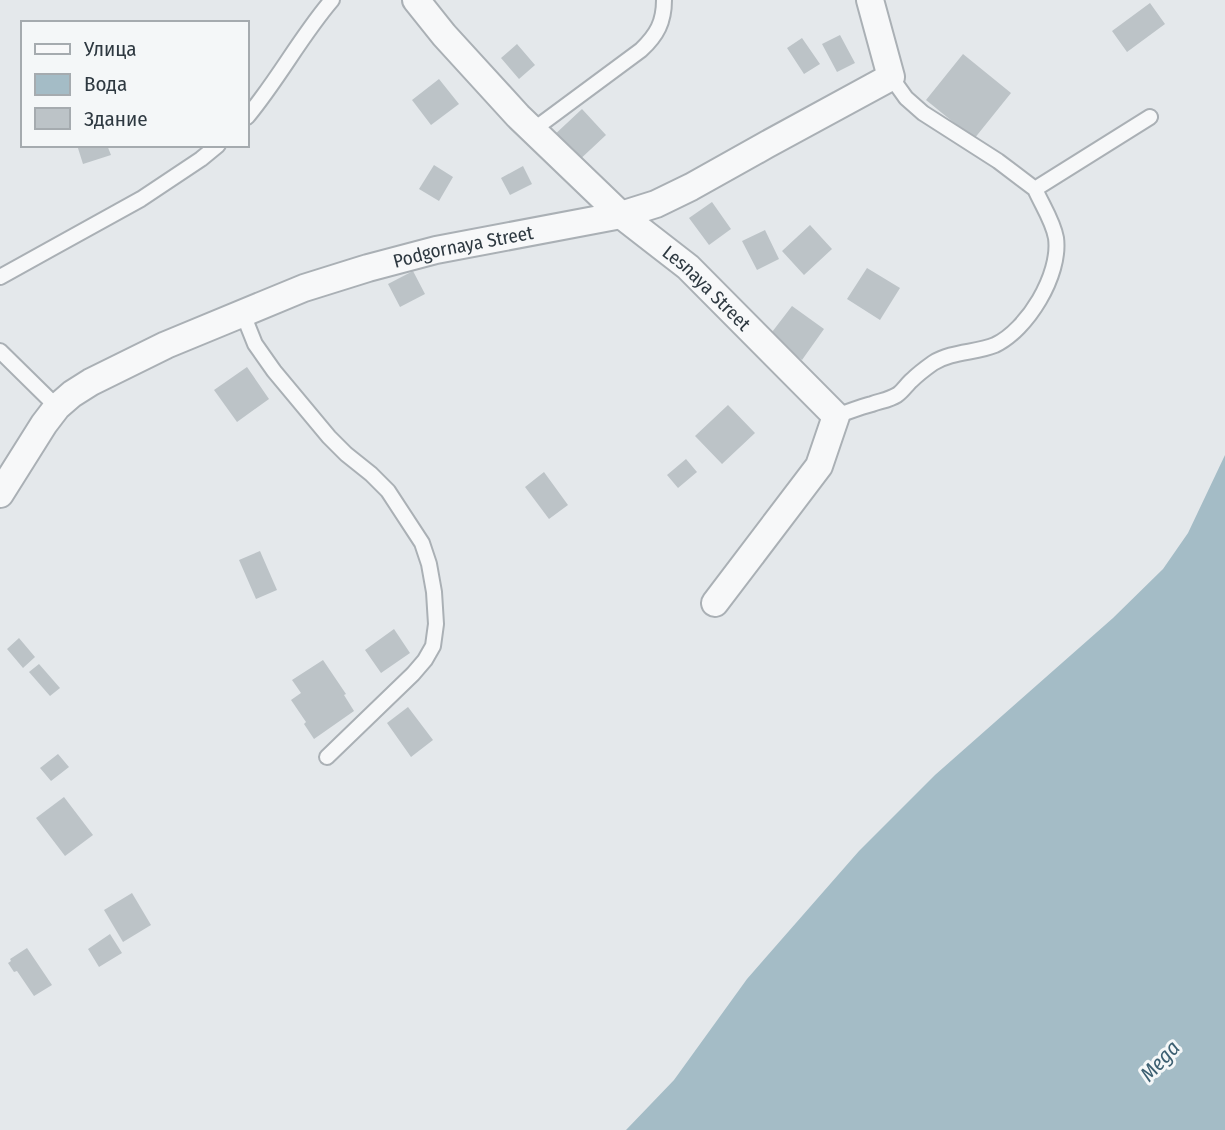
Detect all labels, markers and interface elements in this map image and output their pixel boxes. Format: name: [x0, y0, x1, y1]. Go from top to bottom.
legend: [21, 21, 248, 147]
text: Улица: [83, 36, 137, 62]
text: Вода: [84, 71, 127, 97]
text: Здание: [84, 106, 148, 132]
street label: Podgornaya Street: [390, 220, 536, 272]
street label: Lesnaya Street: [658, 240, 756, 336]
water label: Mega: [1135, 1035, 1185, 1087]

